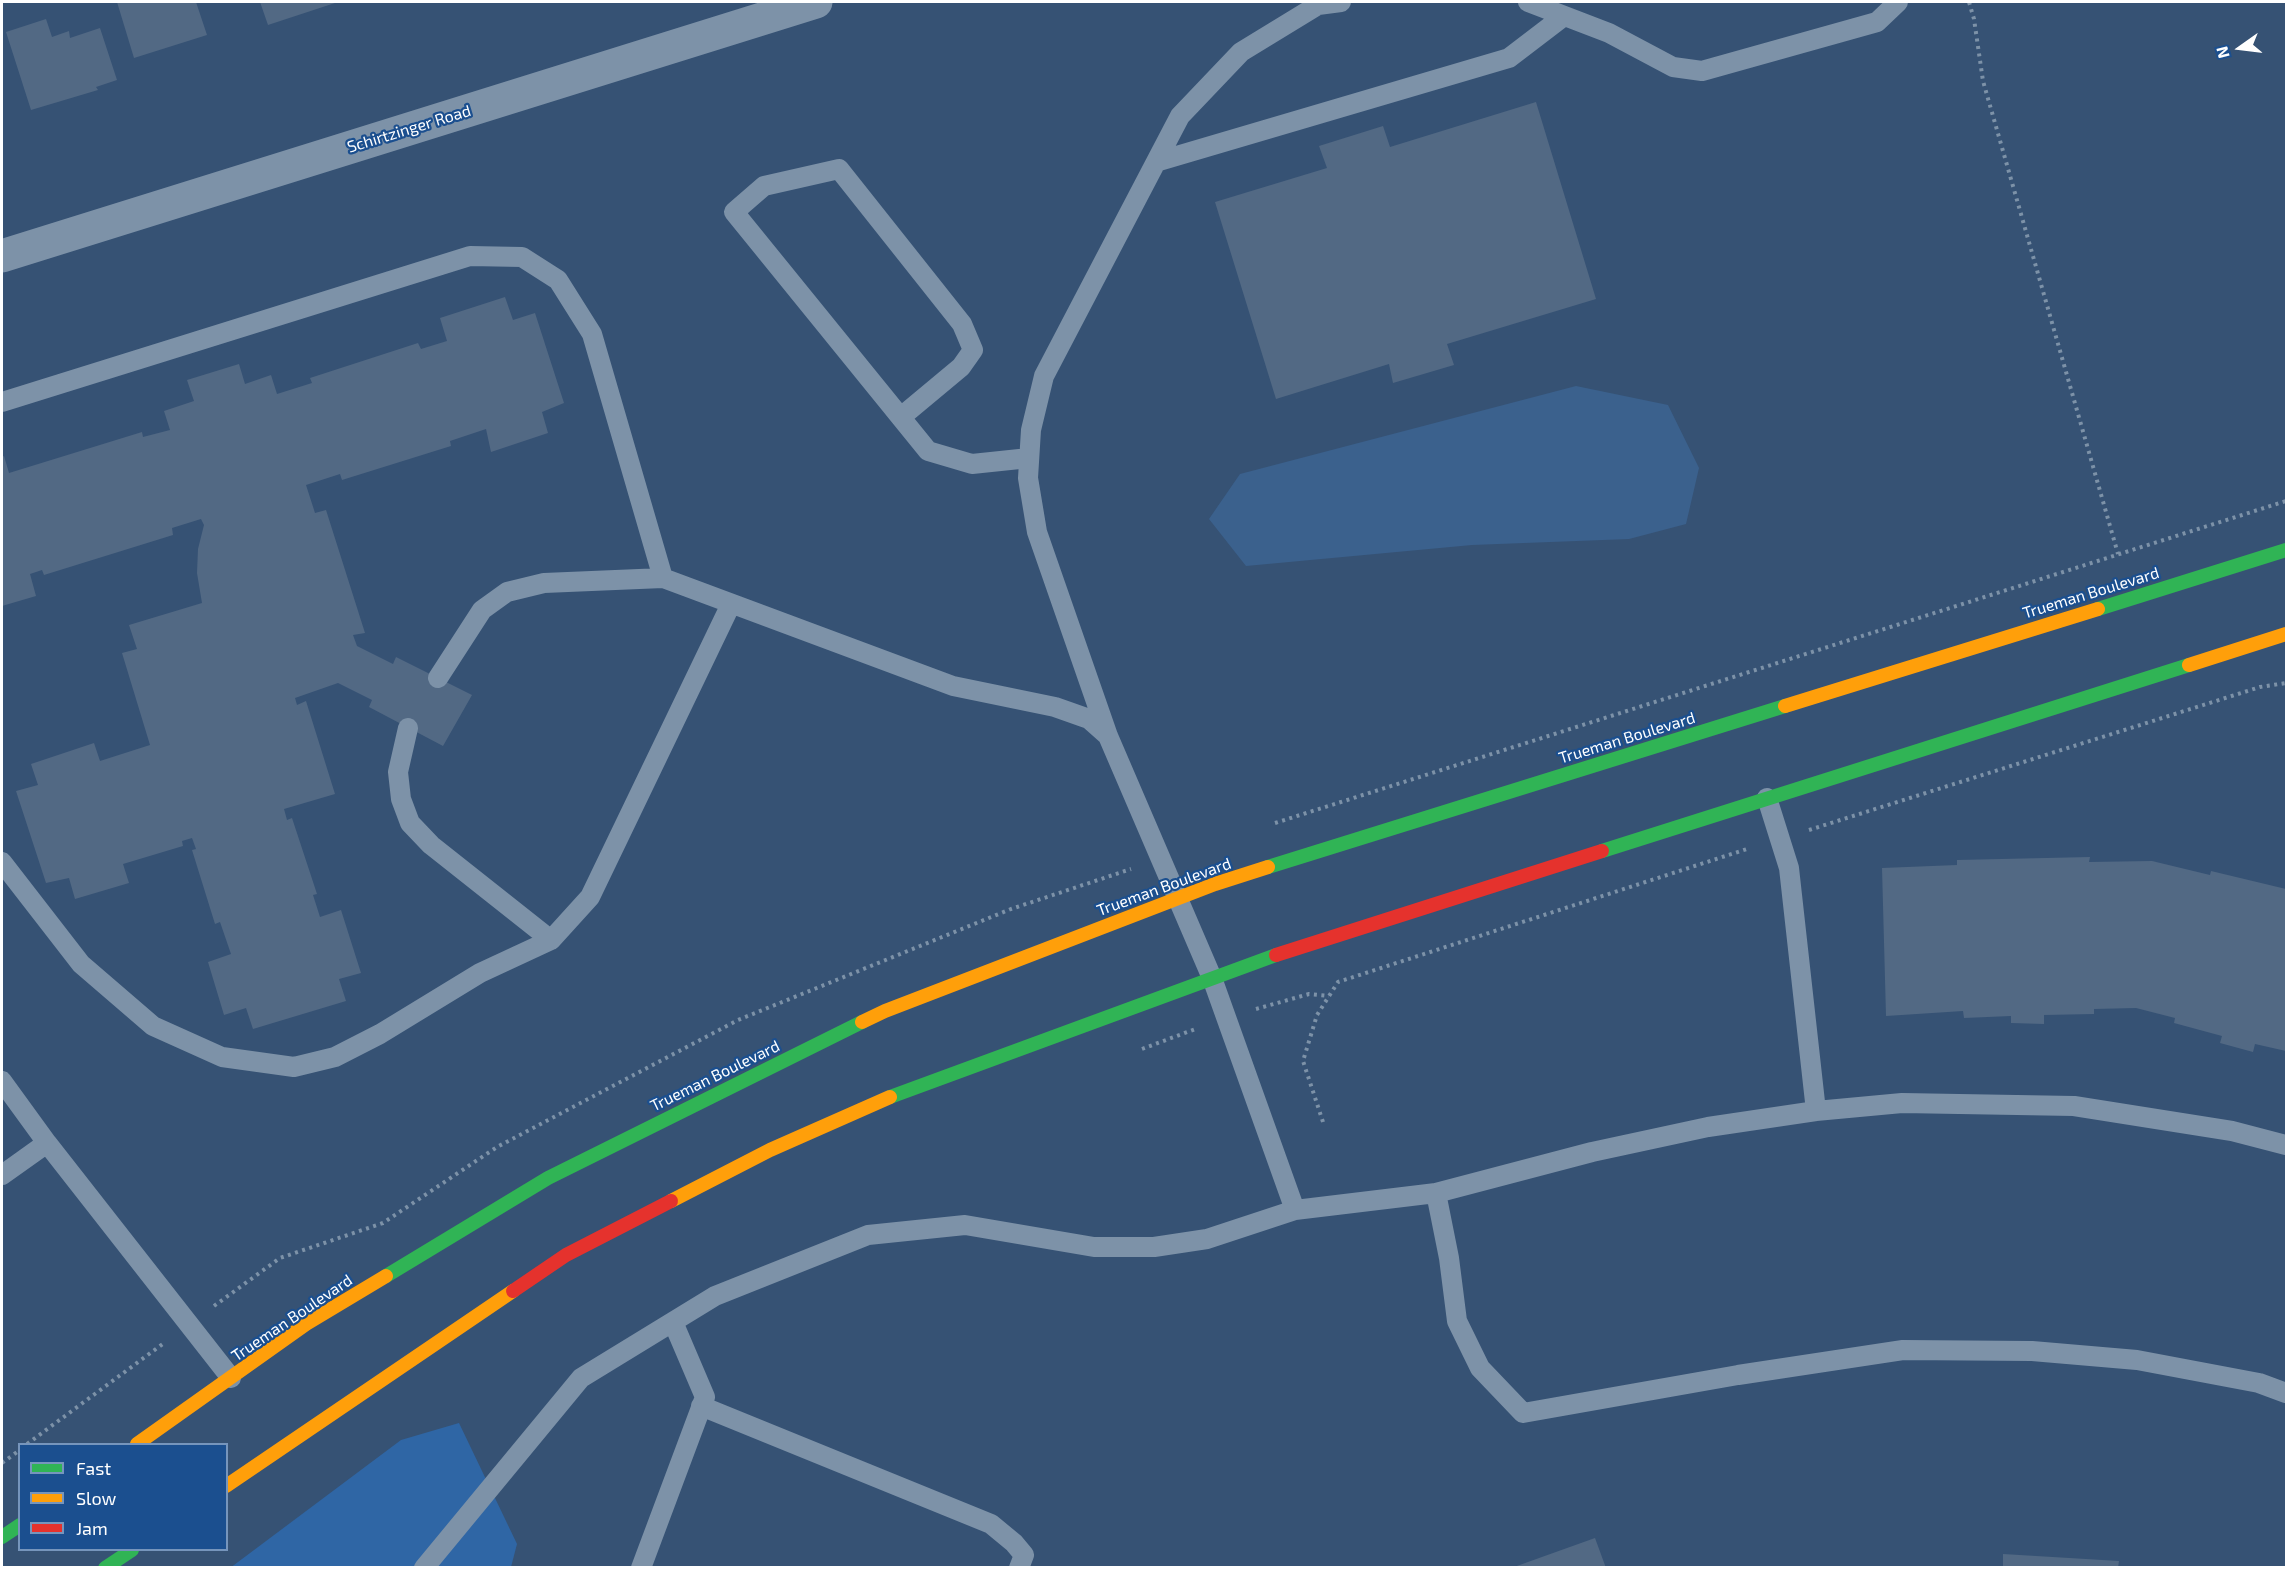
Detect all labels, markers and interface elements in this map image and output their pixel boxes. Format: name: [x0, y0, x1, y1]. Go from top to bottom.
north arrow: [2210, 18, 2270, 78]
text: N: [2211, 45, 2233, 60]
street label: Schirtzinger Road: [345, 101, 473, 157]
street label: Trueman Boulevard: [2020, 563, 2162, 623]
street label: Trueman Boulevard: [1556, 708, 1698, 768]
street label: Trueman Boulevard: [1094, 854, 1234, 920]
street label: Trueman Boulevard: [647, 1036, 783, 1116]
street label: Trueman Boulevard: [228, 1270, 356, 1366]
legend: [18, 1443, 228, 1551]
text: Fast: [76, 1457, 111, 1479]
text: Slow: [76, 1487, 116, 1509]
text: Jam: [76, 1517, 108, 1539]

